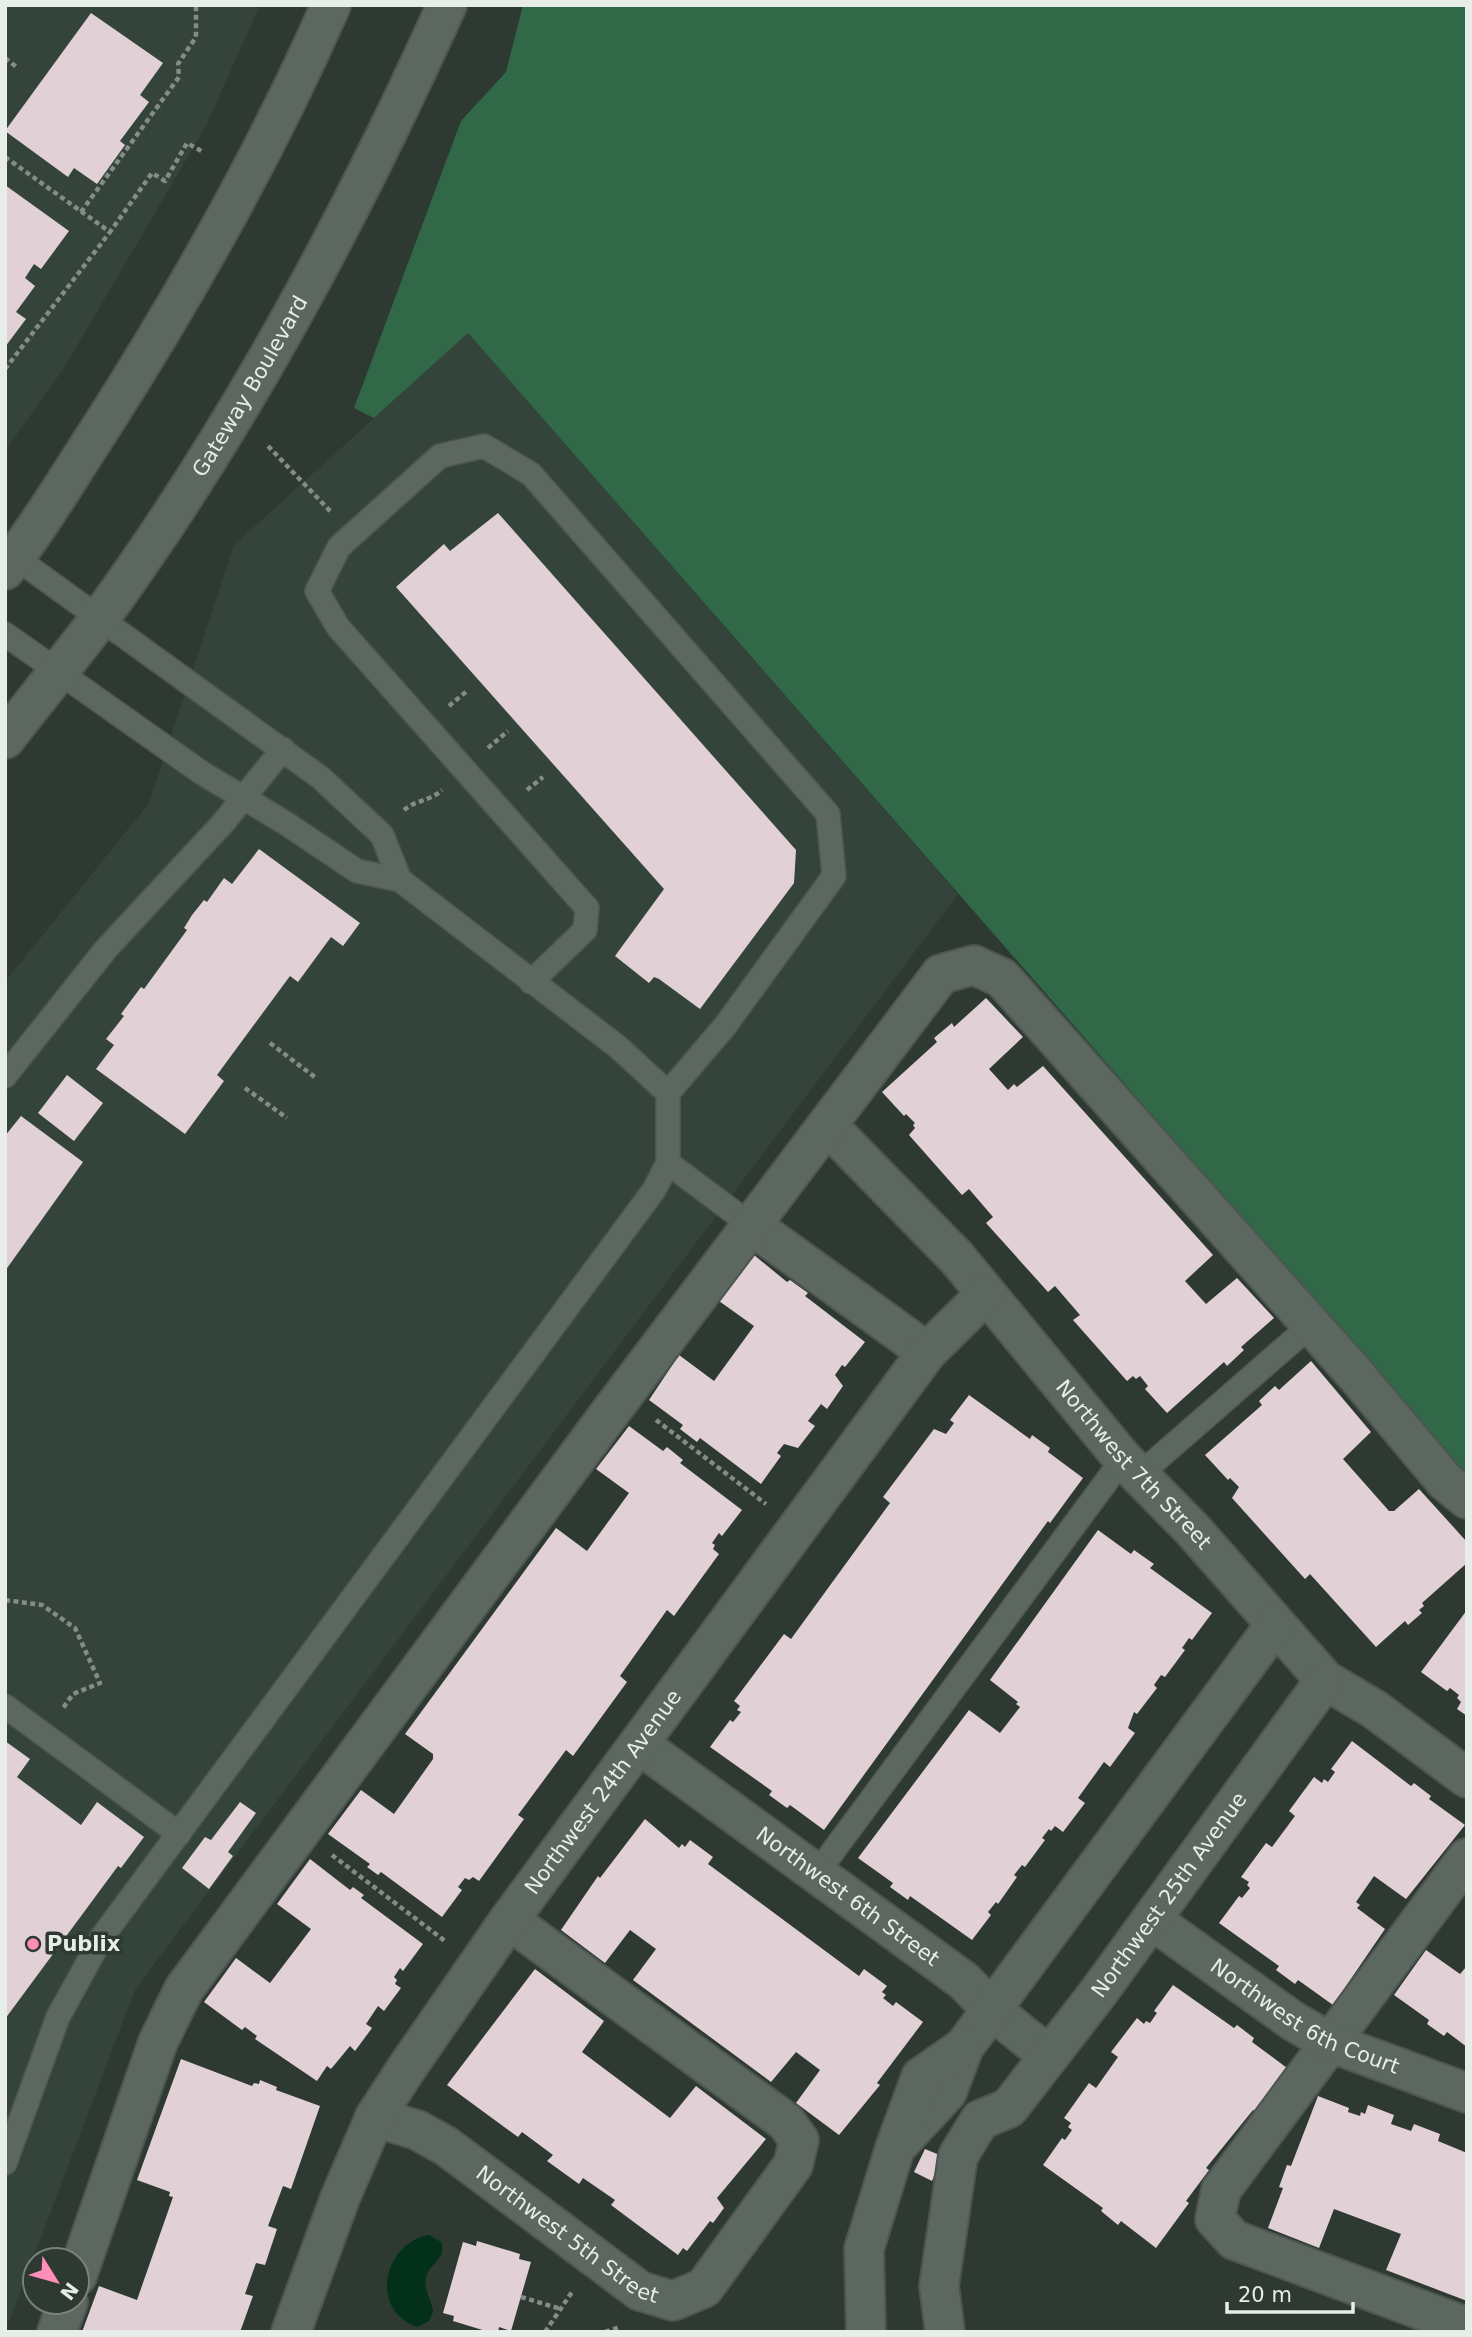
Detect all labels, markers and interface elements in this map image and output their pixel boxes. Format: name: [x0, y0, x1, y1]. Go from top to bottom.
street label: Gateway Boulevard: [187, 292, 312, 481]
street label: Northwest 7th Street: [1051, 1375, 1216, 1554]
street label: Northwest 24th Avenue: [520, 1685, 686, 1899]
street label: Northwest 25th Avenue: [1087, 1788, 1252, 2002]
street label: Northwest 6th Street: [752, 1822, 944, 1971]
place label: Publix: [47, 1932, 121, 1956]
marker: Publix: [25, 1936, 41, 1952]
street label: Northwest 6th Court: [1206, 1954, 1402, 2079]
street label: Northwest 5th Street: [472, 2161, 661, 2308]
north arrow: [21, 2246, 91, 2316]
scale bar: [1227, 2270, 1353, 2314]
text: N: [56, 2278, 83, 2304]
text: 20 m: [1238, 2283, 1292, 2307]

